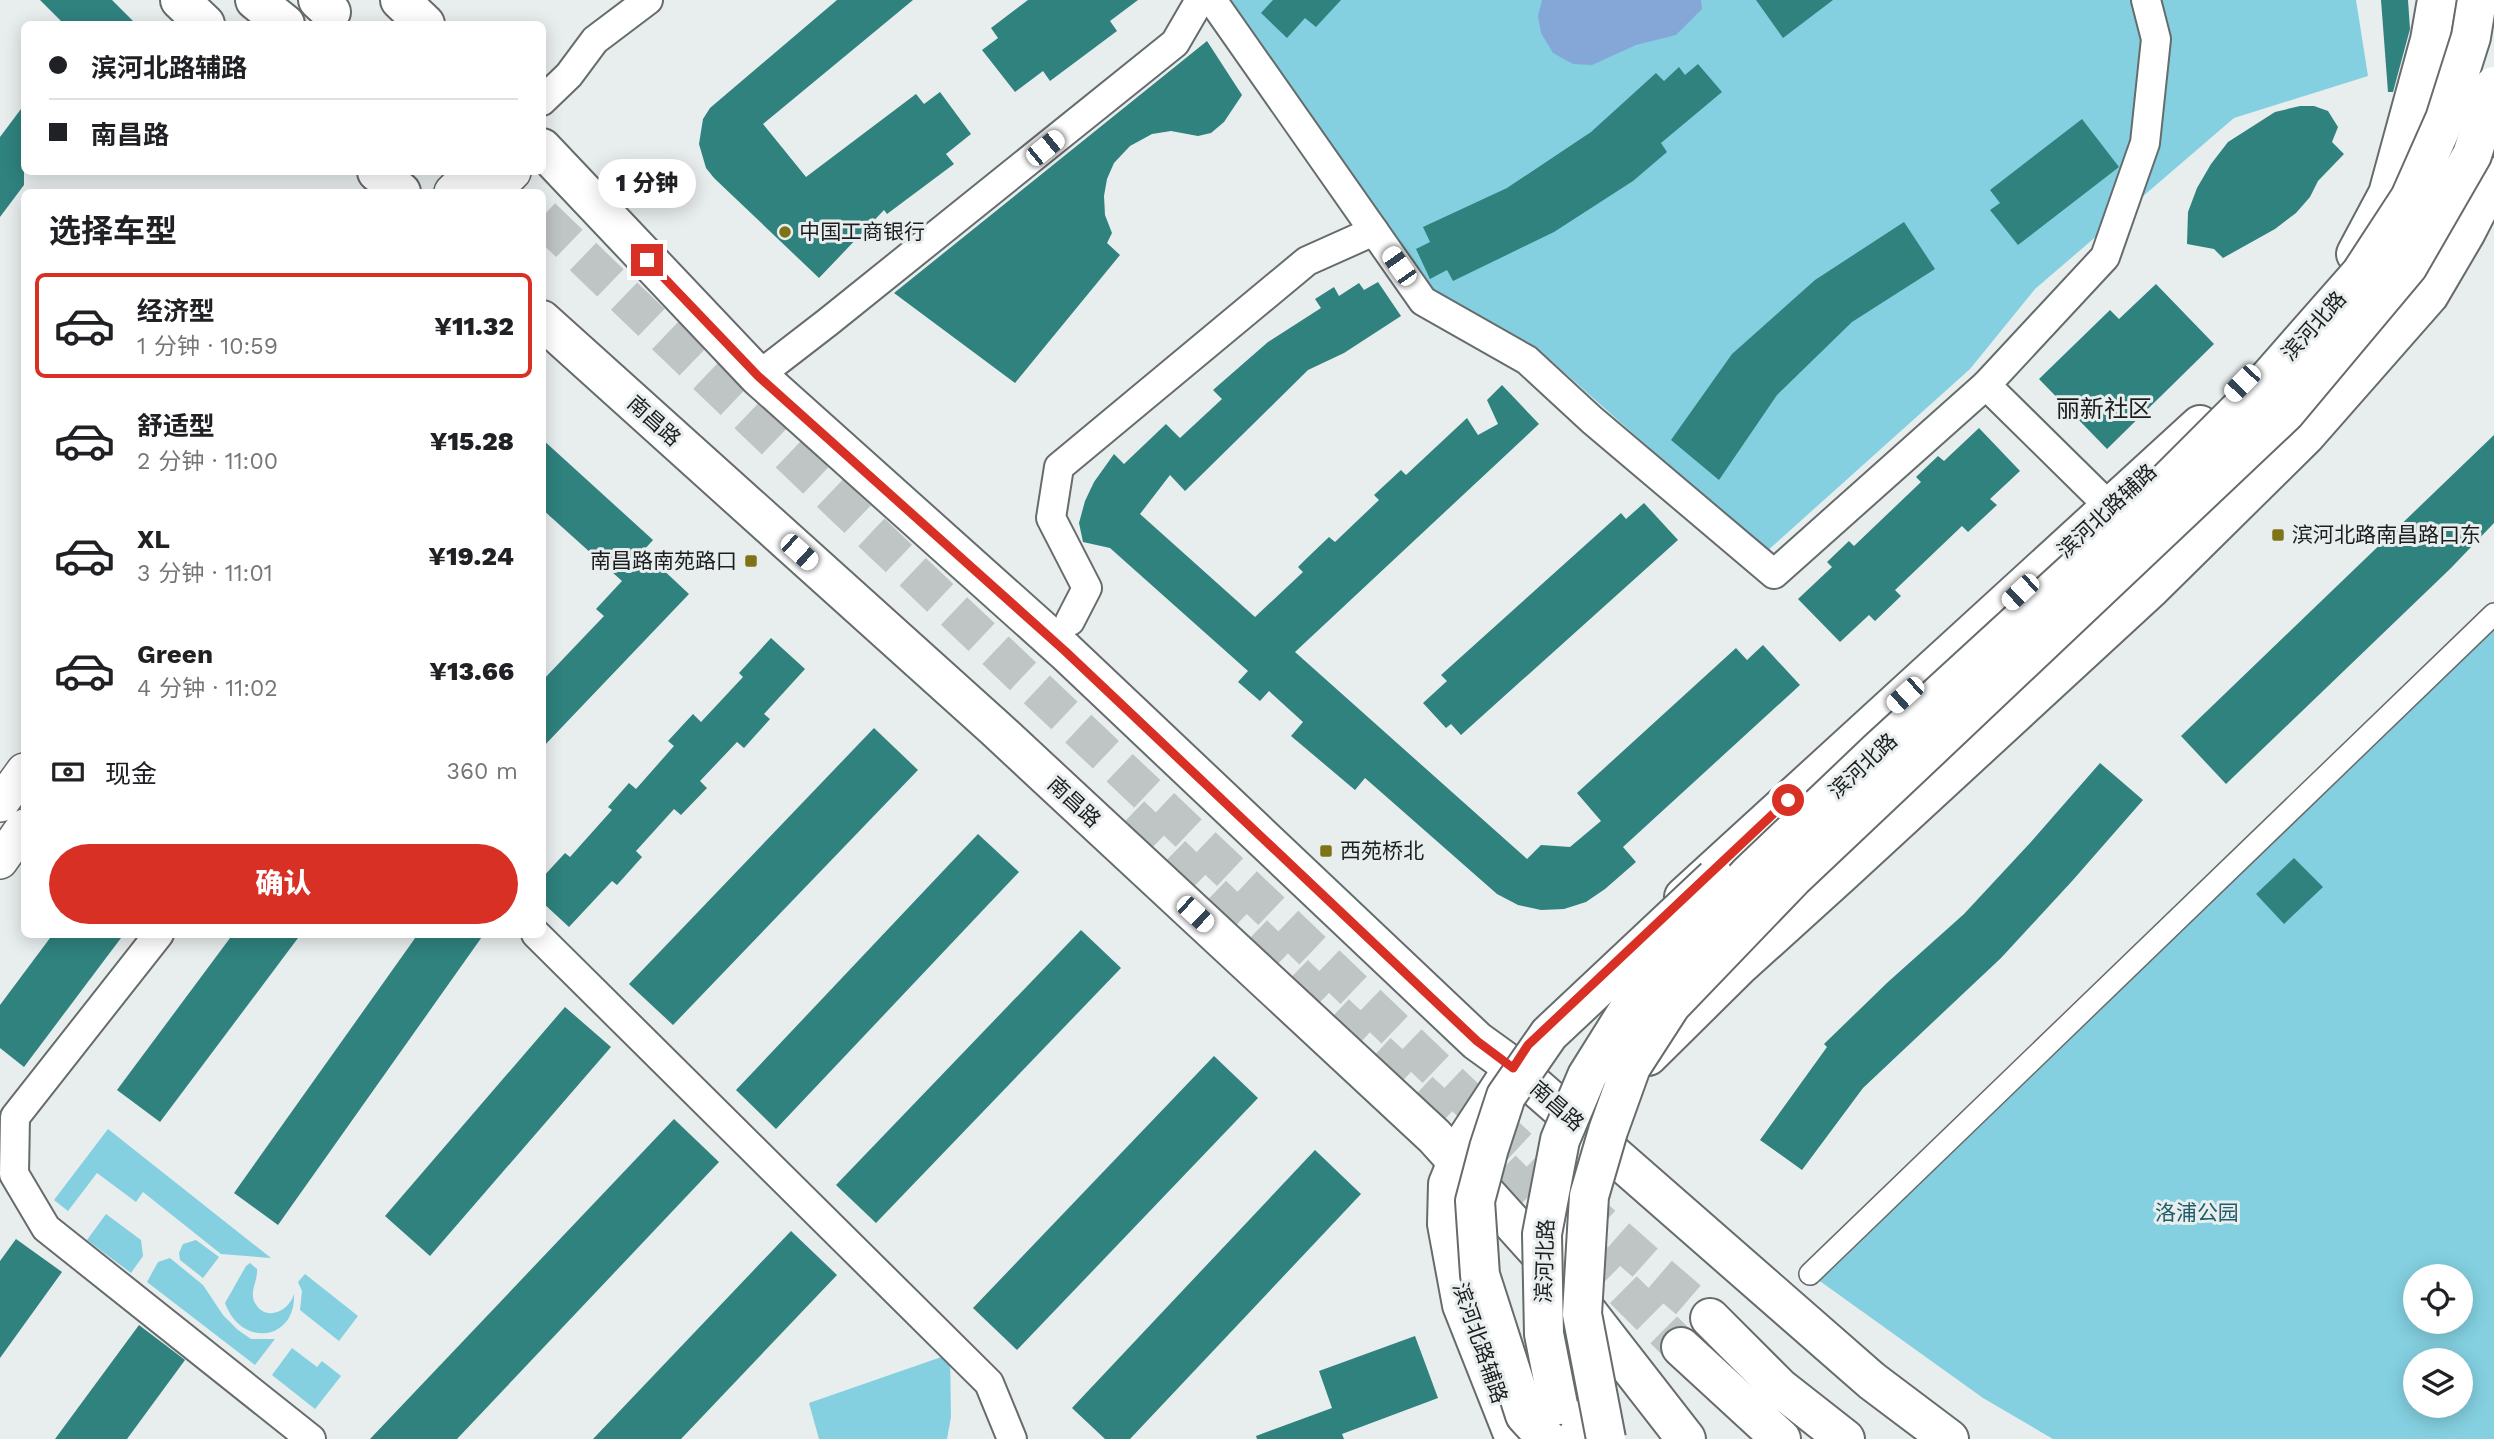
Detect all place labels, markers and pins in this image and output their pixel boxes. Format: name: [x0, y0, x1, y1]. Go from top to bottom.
place label: 中国工商银行: [799, 219, 925, 244]
marker: 中国工商银行: [777, 224, 793, 240]
place label: 滨河北路南昌路口东: [2292, 522, 2481, 547]
marker: 滨河北路南昌路口东: [2270, 527, 2286, 543]
place label: 南昌路南苑路口: [590, 548, 737, 573]
marker: 南昌路南苑路口: [743, 553, 759, 569]
place label: 西苑桥北: [1340, 838, 1424, 863]
marker: 西苑桥北: [1318, 843, 1334, 859]

